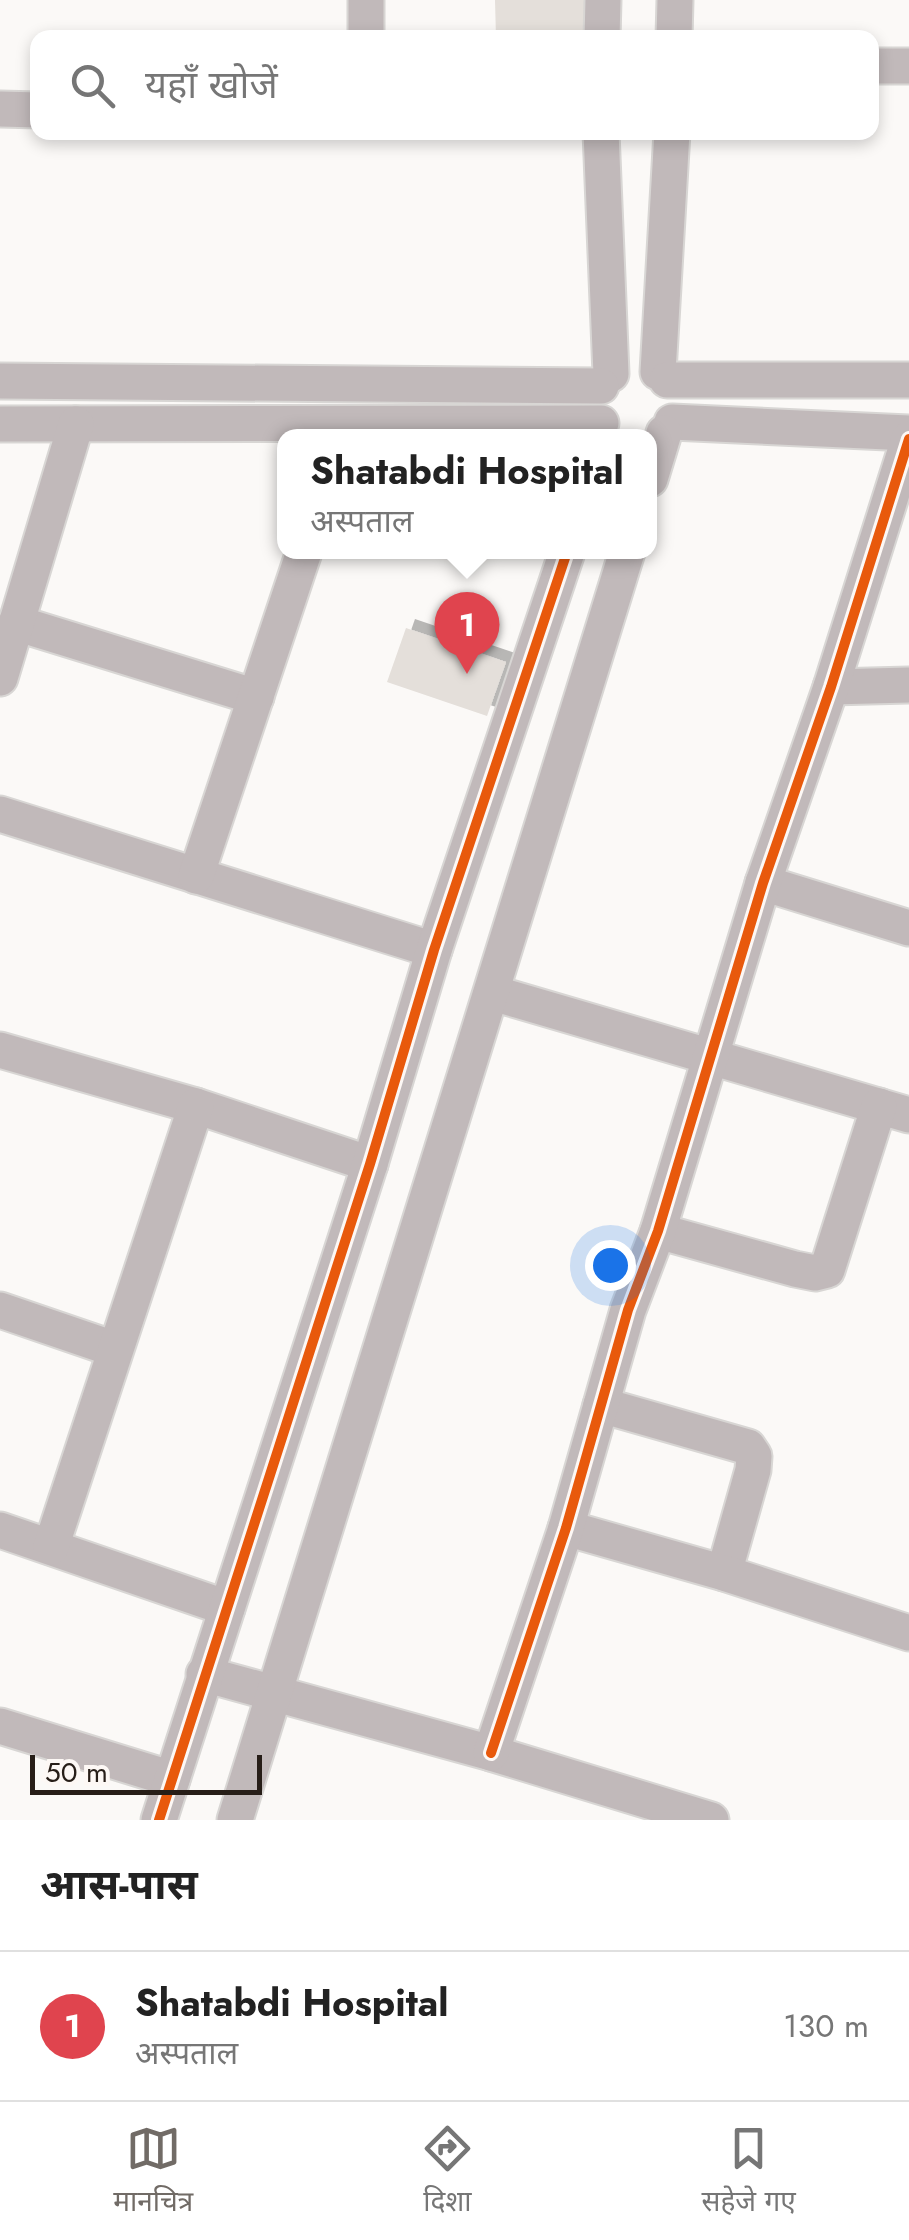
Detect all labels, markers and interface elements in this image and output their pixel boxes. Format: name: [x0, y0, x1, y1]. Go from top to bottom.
search box: [30, 30, 879, 140]
text: यहाँ खोजें: [145, 57, 278, 112]
icon: search: [65, 58, 120, 113]
popup: [277, 429, 657, 559]
text: Shatabdi Hospital: [310, 443, 624, 498]
text: अस्पताल: [310, 498, 414, 544]
pin: 1: [434, 592, 500, 674]
your location: [585, 1240, 636, 1291]
scale bar: [30, 1750, 262, 1794]
text: 50 m: [45, 1752, 108, 1793]
text: आस-पास: [40, 1854, 198, 1915]
text: Shatabdi Hospital: [135, 1975, 449, 2030]
text: 1: [64, 2003, 81, 2049]
text: 130 m: [783, 2003, 869, 2049]
text: अस्पताल: [135, 2030, 238, 2076]
tab: मानचित्र: [113, 2121, 193, 2222]
tab: दिशा: [420, 2121, 475, 2222]
tab: सहेजे गए: [701, 2121, 796, 2222]

